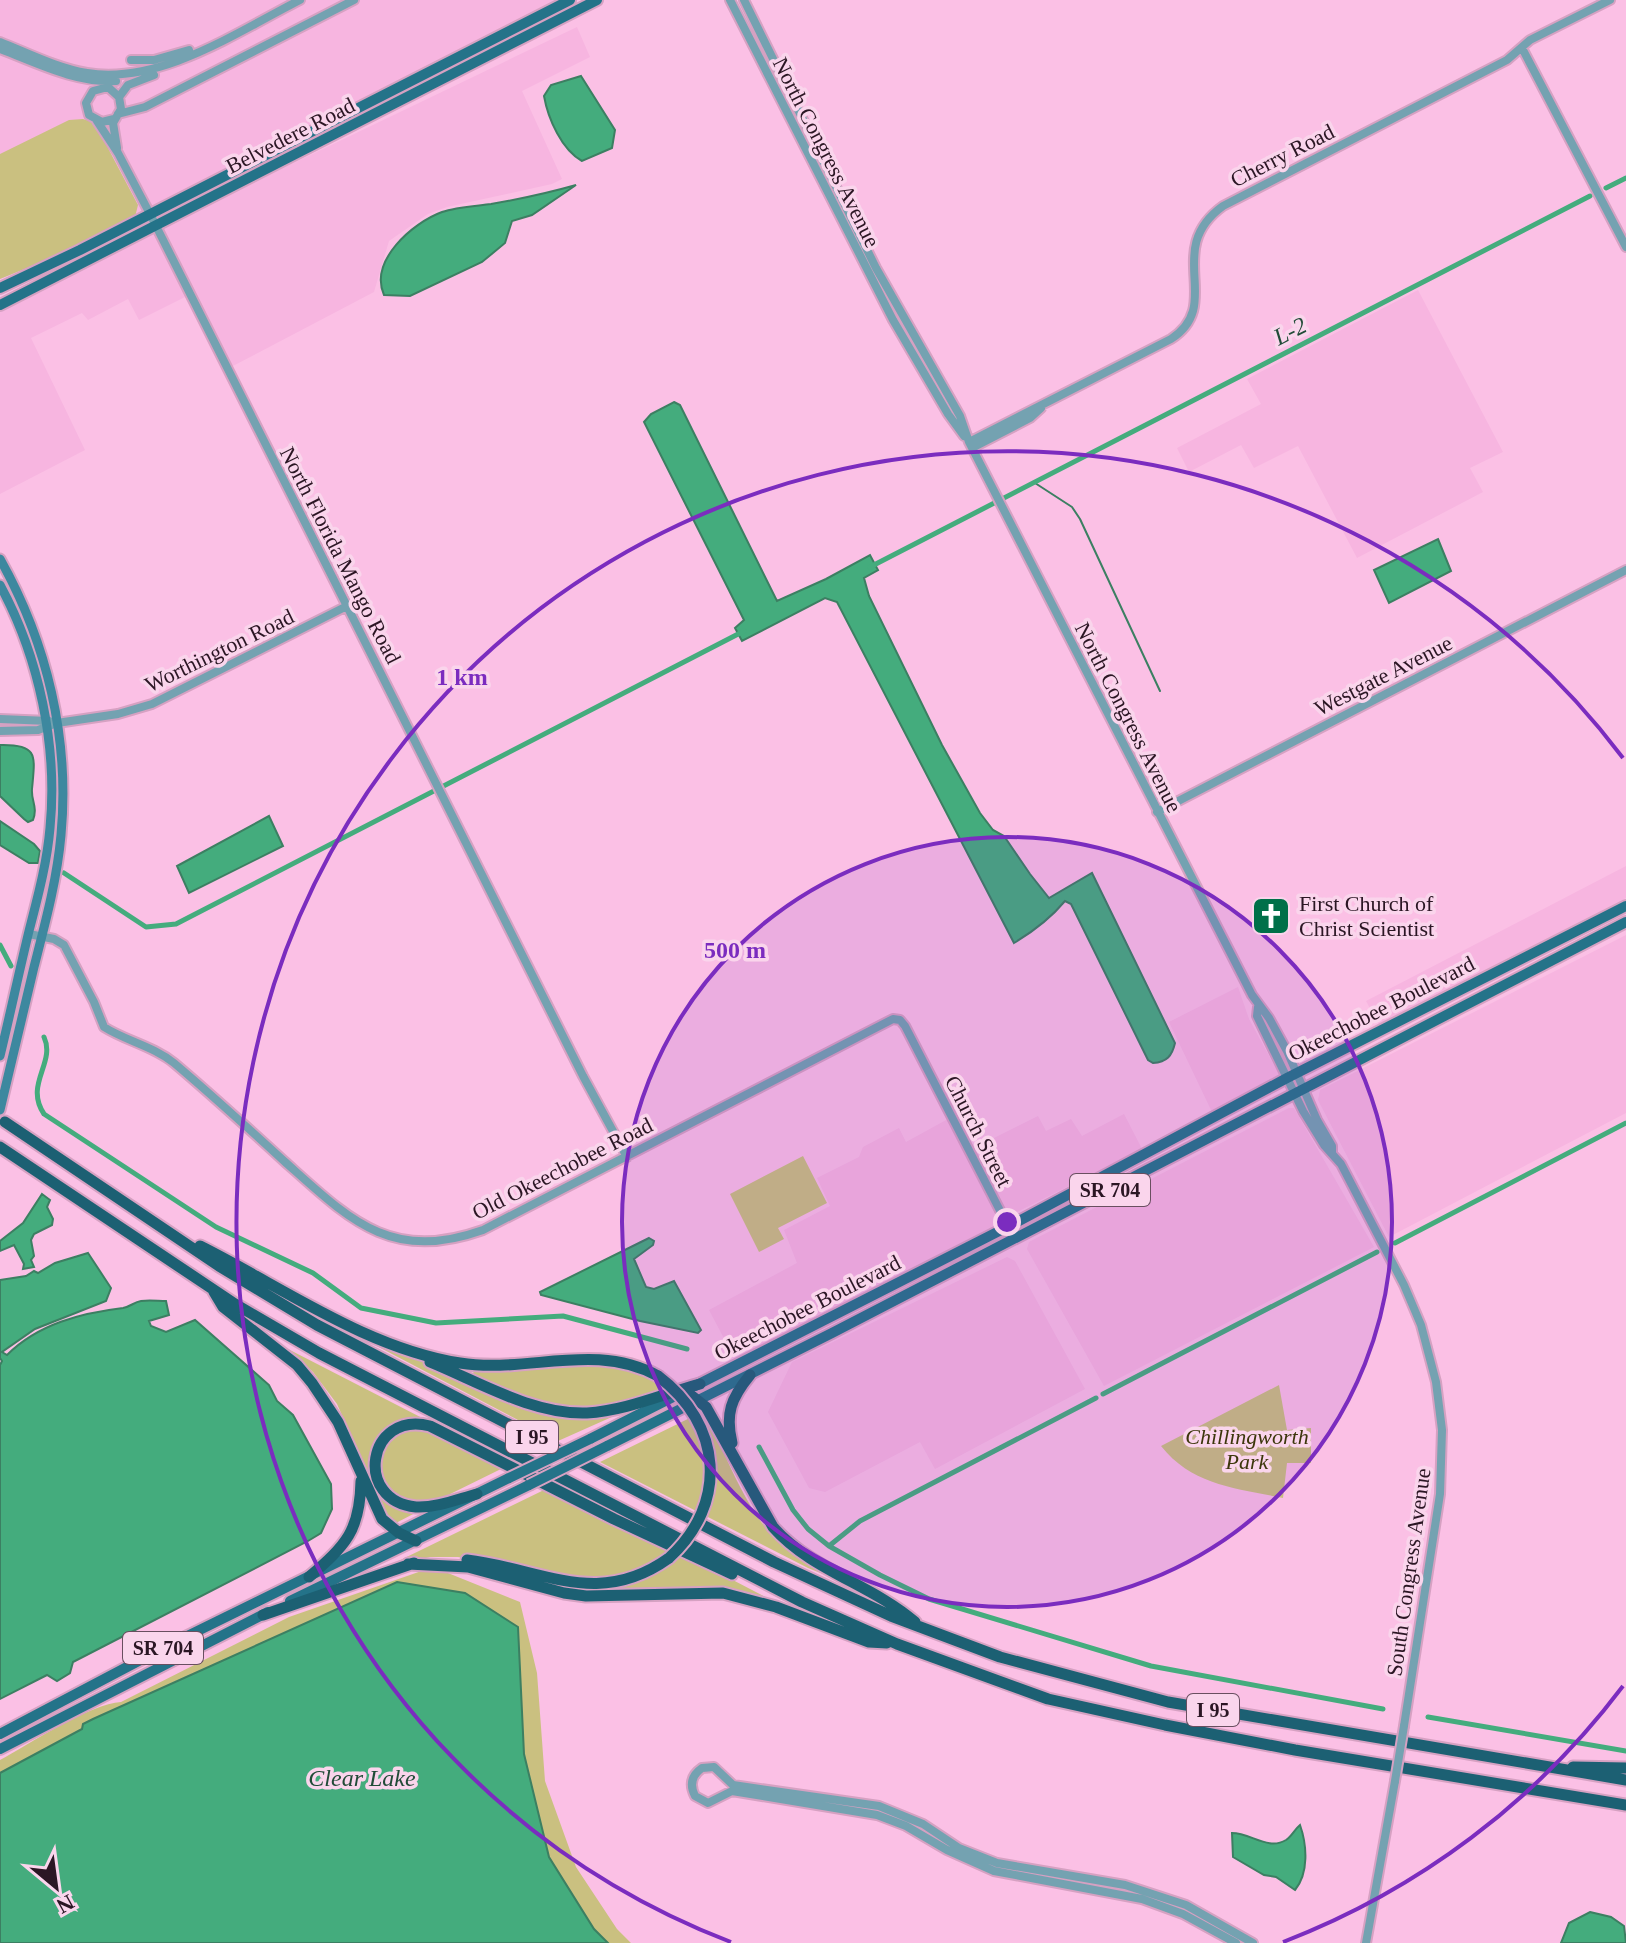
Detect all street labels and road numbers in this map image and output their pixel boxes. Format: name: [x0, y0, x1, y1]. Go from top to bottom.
street label: North Congress Avenue: [768, 53, 885, 251]
street label: Belvedere Road: [222, 92, 359, 179]
street label: Cherry Road: [1226, 119, 1338, 192]
street label: North Florida Mango Road: [275, 443, 406, 668]
street label: Worthington Road: [141, 604, 298, 697]
street label: North Congress Avenue: [1070, 618, 1187, 816]
street label: Westgate Avenue: [1310, 630, 1456, 721]
street label: Okeechobee Boulevard: [1284, 951, 1479, 1066]
street label: Church Street: [940, 1071, 1017, 1191]
street label: Old Okeechobee Road: [468, 1112, 657, 1225]
road number: SR 704: [1070, 1174, 1150, 1206]
street label: Okeechobee Boulevard: [710, 1250, 905, 1365]
road number: I 95: [506, 1421, 558, 1453]
street label: South Congress Avenue: [1382, 1466, 1435, 1678]
road number: SR 704: [123, 1632, 203, 1664]
road number: I 95: [1187, 1694, 1239, 1726]

